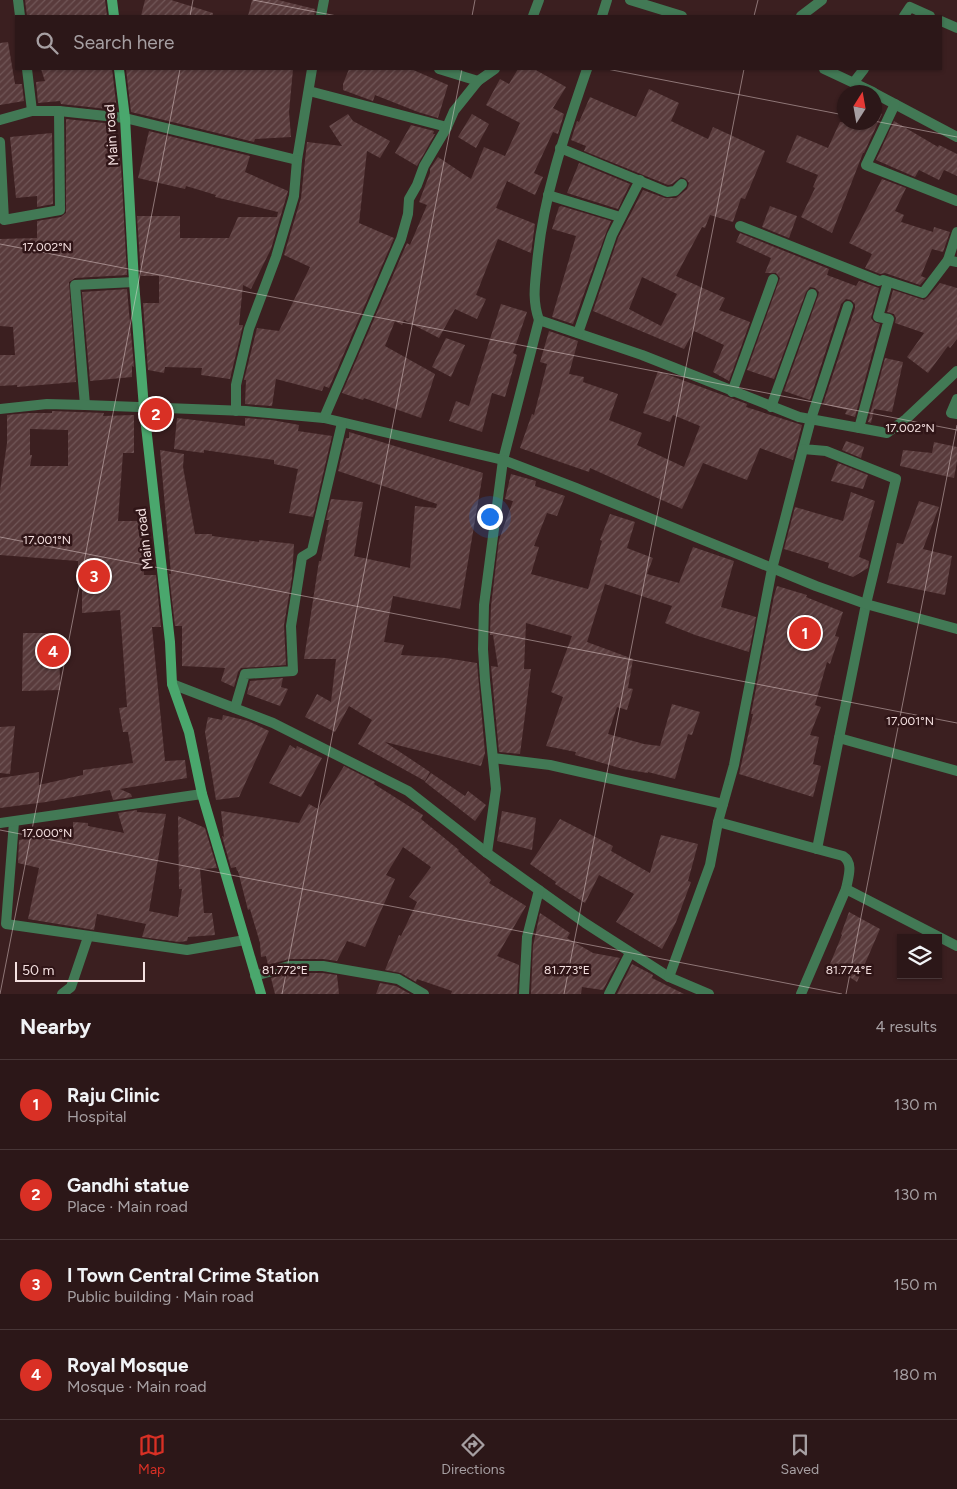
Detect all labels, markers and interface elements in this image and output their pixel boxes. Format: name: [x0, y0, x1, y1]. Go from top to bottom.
search box: [15, 15, 942, 70]
icon: search: [33, 29, 61, 57]
text: Search here: [73, 31, 175, 54]
north arrow: [837, 85, 882, 130]
street label: Main road: [101, 104, 122, 166]
text: 17.002°N: [22, 240, 72, 254]
pin: 2: [140, 395, 172, 433]
text: 17.002°N: [885, 421, 935, 435]
your location: [477, 504, 503, 530]
street label: Main road: [132, 507, 157, 571]
text: 17.001°N: [23, 533, 71, 547]
pin: 3: [78, 557, 110, 595]
pin: 1: [789, 614, 821, 652]
pin: 4: [37, 632, 69, 670]
text: 17.001°N: [886, 714, 934, 728]
text: 17.000°N: [22, 826, 72, 840]
map controls: [897, 934, 942, 979]
button: layers: [897, 934, 942, 979]
scale bar: [15, 959, 145, 982]
text: 50 m: [22, 962, 54, 979]
text: 81.772°E: [262, 963, 308, 977]
text: 81.773°E: [544, 963, 590, 977]
text: 81.774°E: [826, 963, 872, 977]
text: Nearby: [20, 1014, 91, 1039]
text: 4 results: [876, 1017, 937, 1036]
text: Raju Clinic: [67, 1084, 160, 1107]
text: 1: [33, 1095, 39, 1114]
text: 130 m: [894, 1095, 937, 1114]
text: Hospital: [67, 1107, 127, 1126]
text: Gandhi statue: [67, 1174, 189, 1197]
text: 2: [31, 1185, 41, 1204]
text: 130 m: [894, 1185, 937, 1204]
text: Place · Main road: [67, 1197, 188, 1216]
text: I Town Central Crime Station: [67, 1264, 319, 1287]
text: 3: [32, 1275, 40, 1294]
text: 150 m: [893, 1275, 937, 1294]
text: Public building · Main road: [67, 1287, 254, 1306]
text: Royal Mosque: [67, 1354, 189, 1377]
text: 4: [31, 1365, 41, 1384]
text: 180 m: [893, 1365, 937, 1384]
text: Mosque · Main road: [67, 1377, 207, 1396]
tab: Map: [138, 1431, 166, 1478]
tab: Directions: [441, 1431, 505, 1478]
tab: Saved: [781, 1431, 819, 1478]

